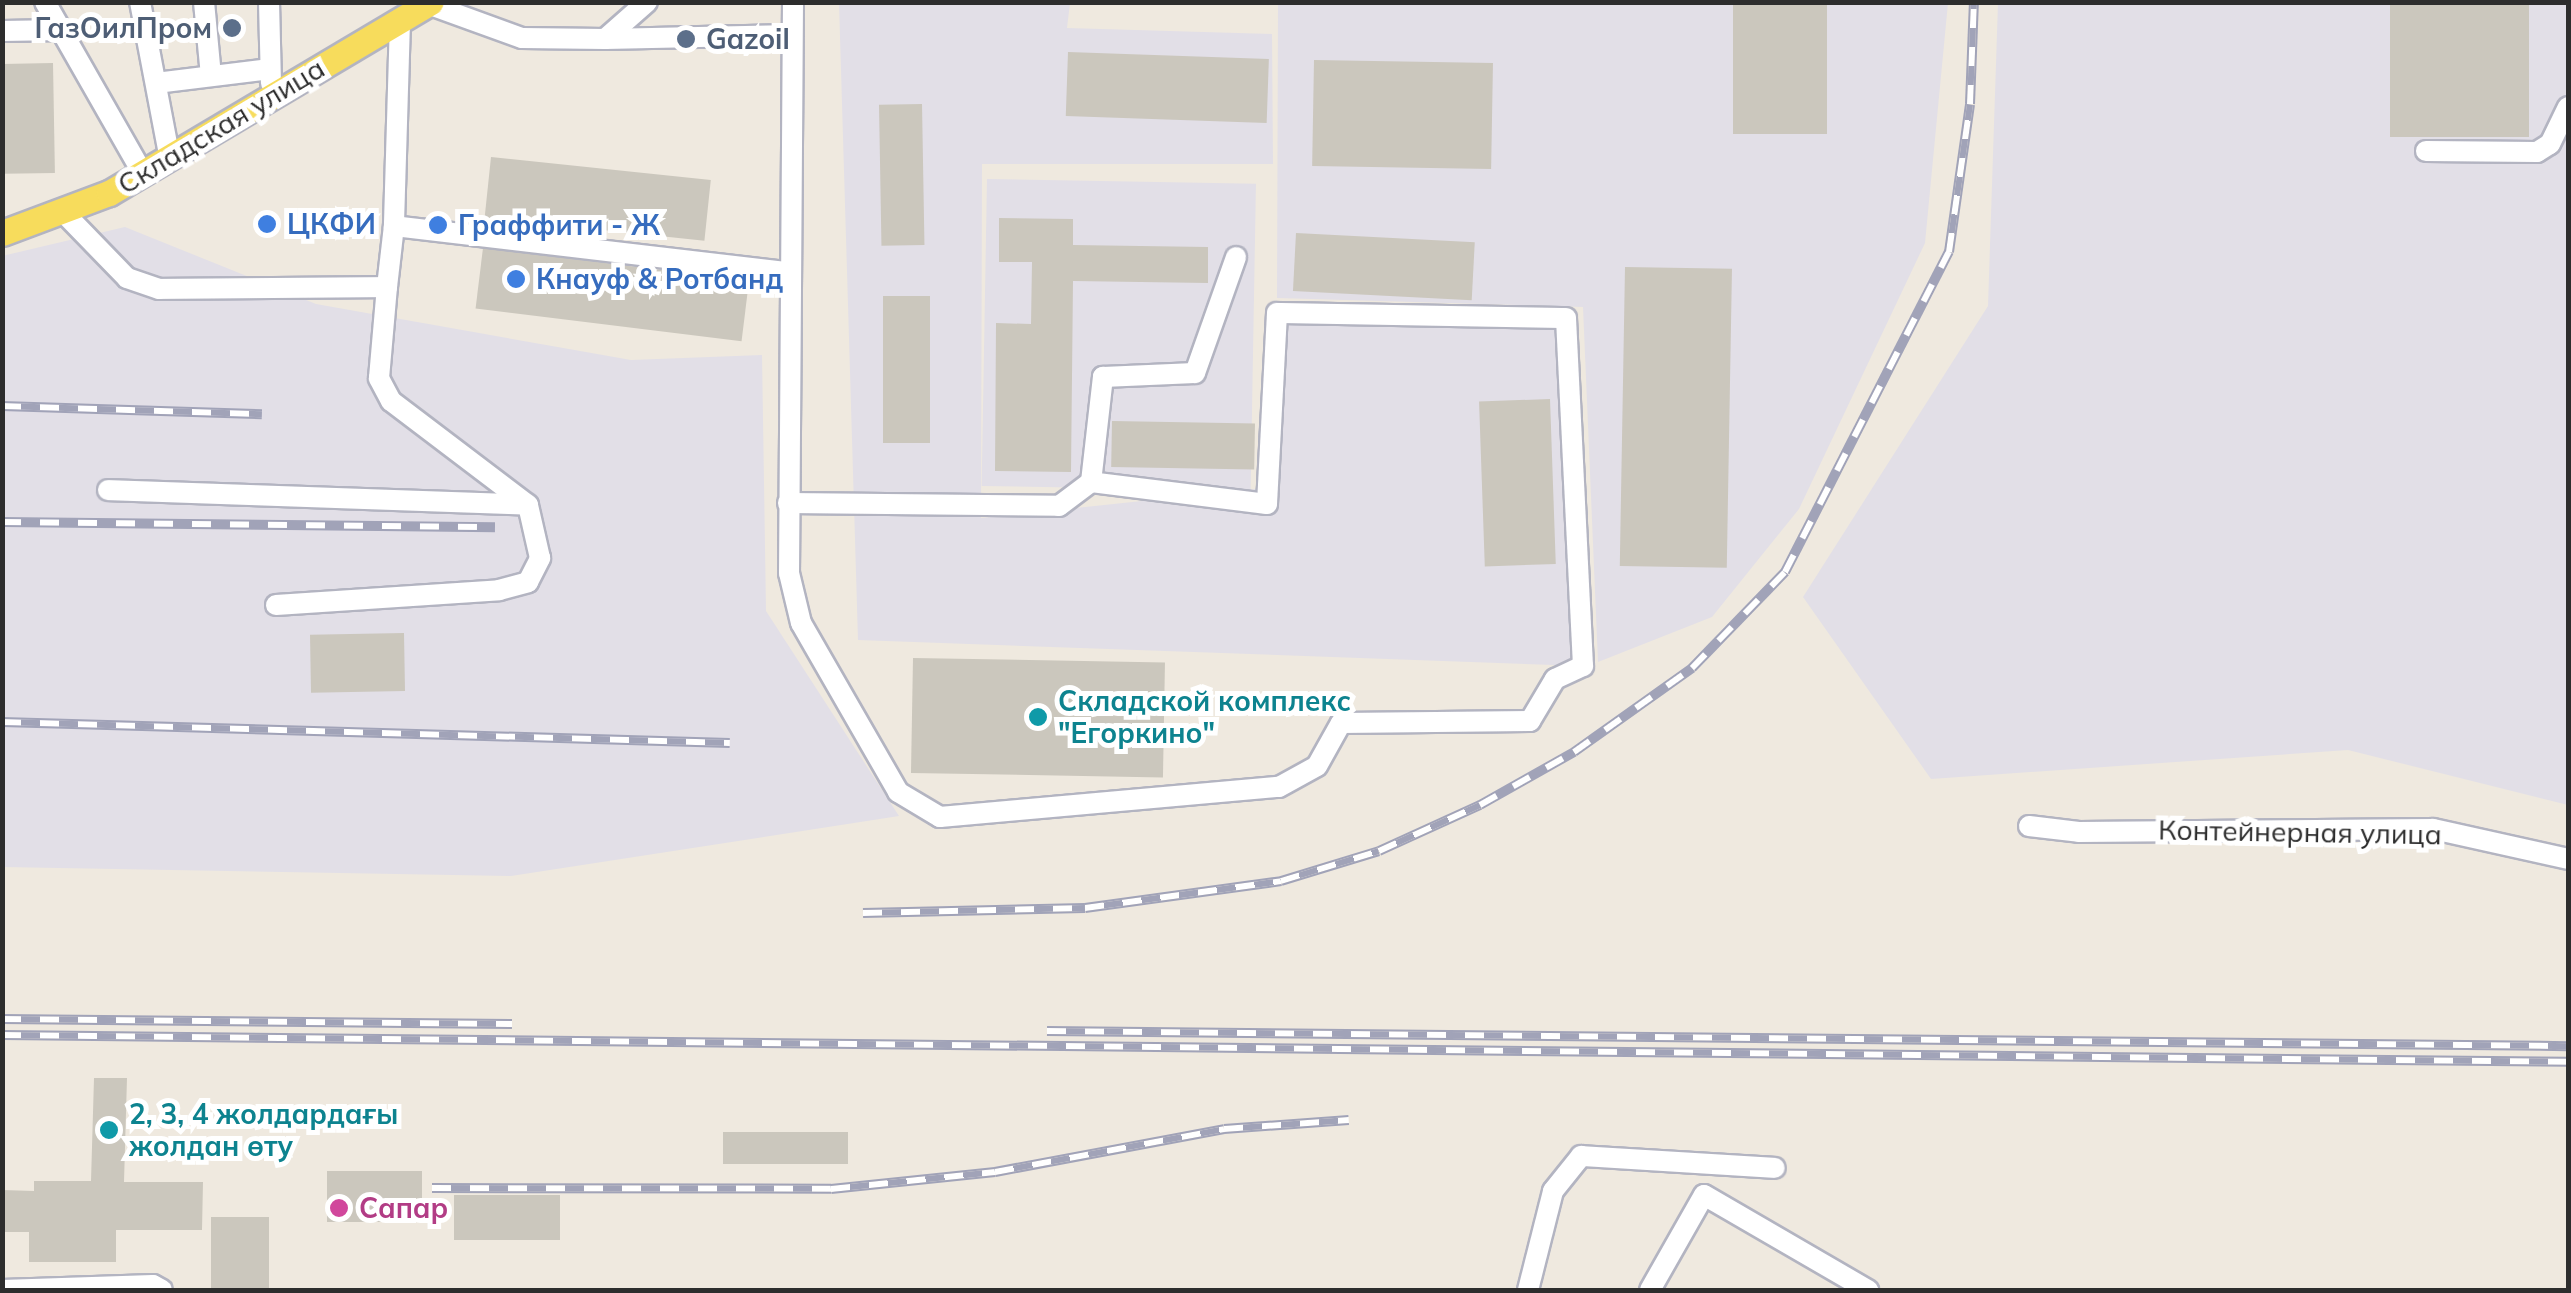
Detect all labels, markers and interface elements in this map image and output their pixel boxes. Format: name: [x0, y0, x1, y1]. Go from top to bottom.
place label: ГазОилПром: [35, 11, 212, 45]
marker: ГазОилПром: [221, 17, 243, 39]
place label: Gazoil: [706, 22, 790, 56]
marker: Gazoil: [675, 28, 697, 50]
street label: Складская улица: [111, 51, 331, 201]
place label: ЦКФИ: [287, 207, 376, 241]
place label: Граффити - Ж: [458, 208, 660, 242]
marker: ЦКФИ: [256, 213, 278, 235]
marker: Граффити - Ж: [427, 214, 449, 236]
place label: Кнауф & Ротбанд: [536, 262, 783, 296]
marker: Кнауф & Ротбанд: [505, 268, 527, 290]
place label: Складской комплекс "Егоркино": [1058, 684, 1351, 750]
marker: Складской комплекс "Егоркино": [1027, 706, 1049, 728]
street label: Контейнерная улица: [2158, 813, 2442, 851]
place label: 2, 3, 4 жолдардағы жолдан өту: [129, 1097, 398, 1163]
marker: 2, 3, 4 жолдардағы жолдан өту: [98, 1119, 120, 1141]
place label: Сапар: [359, 1191, 448, 1225]
marker: Сапар: [328, 1197, 350, 1219]

